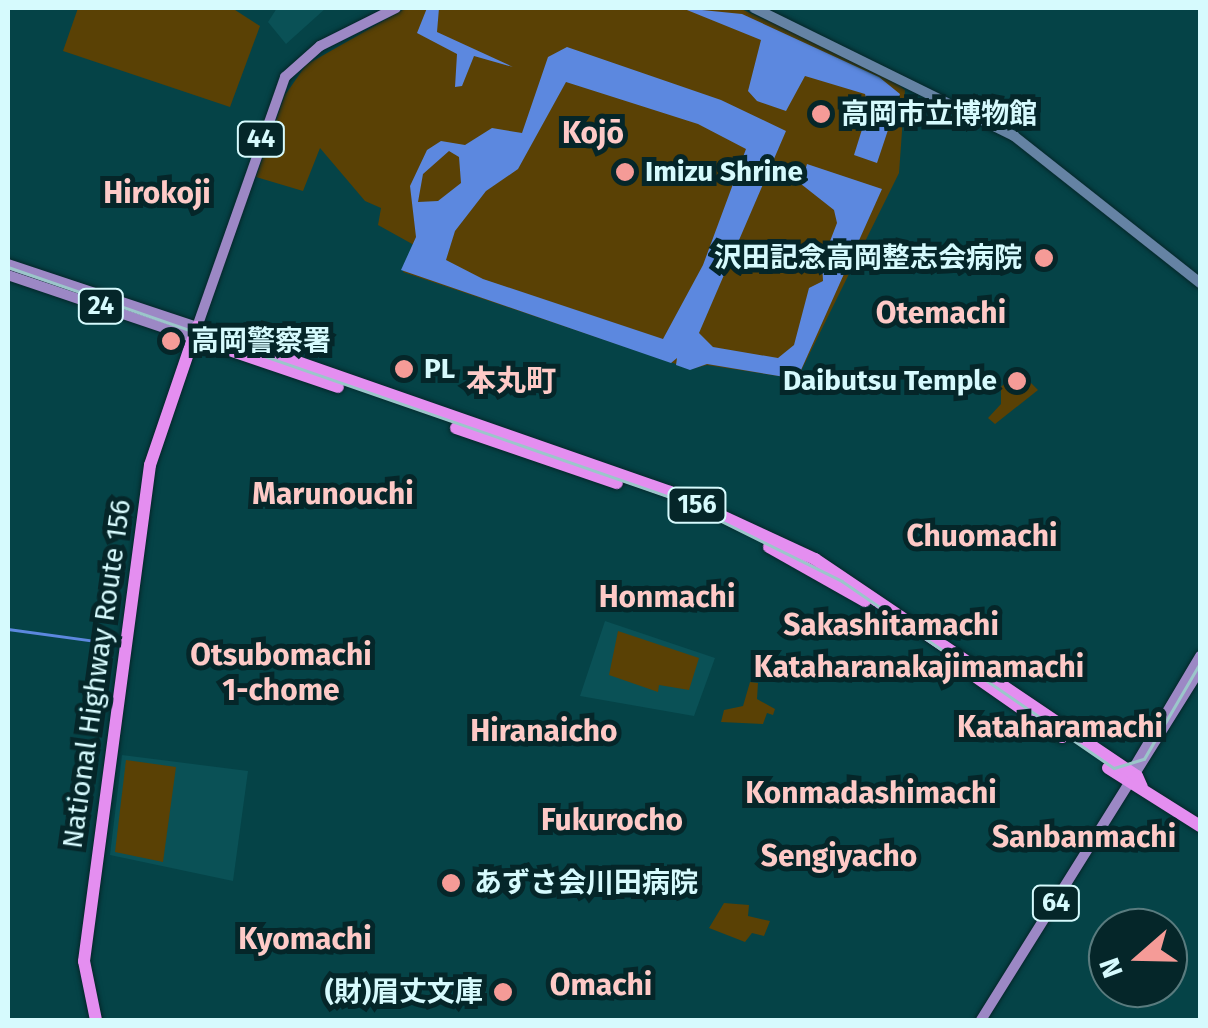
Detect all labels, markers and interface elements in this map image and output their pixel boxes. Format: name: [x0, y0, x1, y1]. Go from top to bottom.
place label: 高岡市立博物館: [841, 97, 1037, 131]
marker: 高岡市立博物館: [810, 103, 832, 125]
district label: Kojō: [562, 115, 624, 151]
road number: 44: [236, 119, 286, 159]
place label: Imizu Shrine: [645, 155, 803, 189]
marker: Imizu Shrine: [614, 161, 636, 183]
district label: Hirokoji: [103, 175, 211, 211]
place label: 沢田記念高岡整志会病院: [714, 241, 1022, 275]
marker: 沢田記念高岡整志会病院: [1031, 245, 1057, 271]
road number: 24: [76, 286, 126, 326]
district label: Otemachi: [876, 295, 1006, 331]
place label: 高岡警察署: [191, 324, 331, 358]
marker: 高岡警察署: [160, 330, 182, 352]
place label: PL: [424, 352, 455, 386]
marker: PL: [393, 358, 415, 380]
district label: 本丸町: [466, 363, 556, 399]
place label: Daibutsu Temple: [783, 364, 997, 398]
marker: Daibutsu Temple: [1006, 370, 1028, 392]
district label: Marunouchi: [252, 476, 414, 512]
road number: 156: [667, 485, 727, 525]
street label: National Highway Route 156: [56, 497, 138, 851]
district label: Chuomachi: [907, 518, 1057, 554]
district label: Honmachi: [599, 579, 735, 615]
district label: Sakashitamachi: [783, 607, 999, 643]
district label: Otsubomachi 1-chome: [190, 637, 372, 708]
district label: Kataharanakajimamachi: [754, 649, 1084, 685]
district label: Kataharamachi: [957, 709, 1163, 745]
district label: Hiranaicho: [470, 713, 618, 749]
district label: Konmadashimachi: [745, 775, 997, 811]
district label: Fukurocho: [541, 802, 683, 838]
district label: Sanbanmachi: [992, 819, 1176, 855]
district label: Sengiyacho: [761, 838, 917, 874]
place label: あずさ会川田病院: [474, 866, 698, 900]
marker: あずさ会川田病院: [438, 870, 464, 896]
road number: 64: [1031, 883, 1081, 923]
north arrow: [1088, 908, 1188, 1008]
district label: Kyomachi: [238, 921, 372, 957]
text: N: [1093, 953, 1130, 982]
district label: Omachi: [550, 967, 652, 1003]
place label: (財)眉丈文庫: [325, 975, 483, 1009]
marker: (財)眉丈文庫: [492, 981, 514, 1003]

